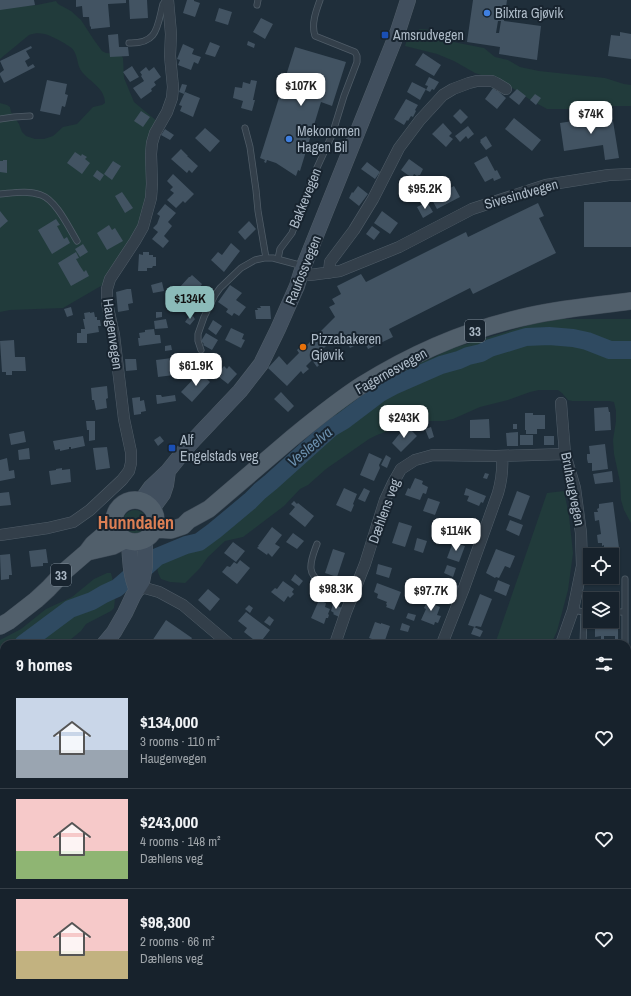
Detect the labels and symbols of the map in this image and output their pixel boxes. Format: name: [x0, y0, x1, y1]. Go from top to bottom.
place label: Bilxtra Gjøvik: [495, 4, 564, 22]
marker: Bilxtra Gjøvik: [482, 8, 492, 18]
place label: Amsrudvegen: [392, 26, 464, 44]
marker: Amsrudvegen: [380, 30, 390, 40]
pin: $107K: [273, 73, 329, 107]
pin: $74K: [567, 101, 615, 135]
place label: Mekonomen Hagen Bil: [297, 122, 360, 156]
marker: Mekonomen Hagen Bil: [284, 134, 294, 144]
street label: Bakkevegen: [285, 165, 325, 231]
street label: Sivesindvegen: [482, 175, 560, 213]
pin: $95.2K: [392, 176, 458, 210]
street label: Raufossvegen: [281, 233, 325, 307]
pin: $134K: [162, 286, 218, 320]
street label: Haugenvegen: [99, 297, 127, 371]
road number: 33: [465, 320, 485, 342]
place label: Pizzabakeren Gjøvik: [311, 330, 381, 364]
marker: Pizzabakeren Gjøvik: [298, 342, 308, 352]
street label: Fagernesvegen: [352, 344, 430, 398]
pin: $61.9K: [163, 353, 229, 387]
pin: $243K: [376, 405, 432, 439]
water label: Vesleelva: [283, 422, 337, 472]
place label: Alf Engelstads veg: [179, 431, 259, 465]
marker: Alf Engelstads veg: [167, 443, 177, 453]
street label: Bruhaugvegen: [557, 451, 589, 527]
street label: Dæhlens veg: [364, 476, 404, 546]
district label: Hunndalen: [98, 510, 174, 535]
pin: $114K: [428, 518, 484, 552]
road number: 33: [51, 564, 71, 586]
pin: $98.3K: [303, 576, 369, 610]
pin: $97.7K: [398, 578, 464, 612]

